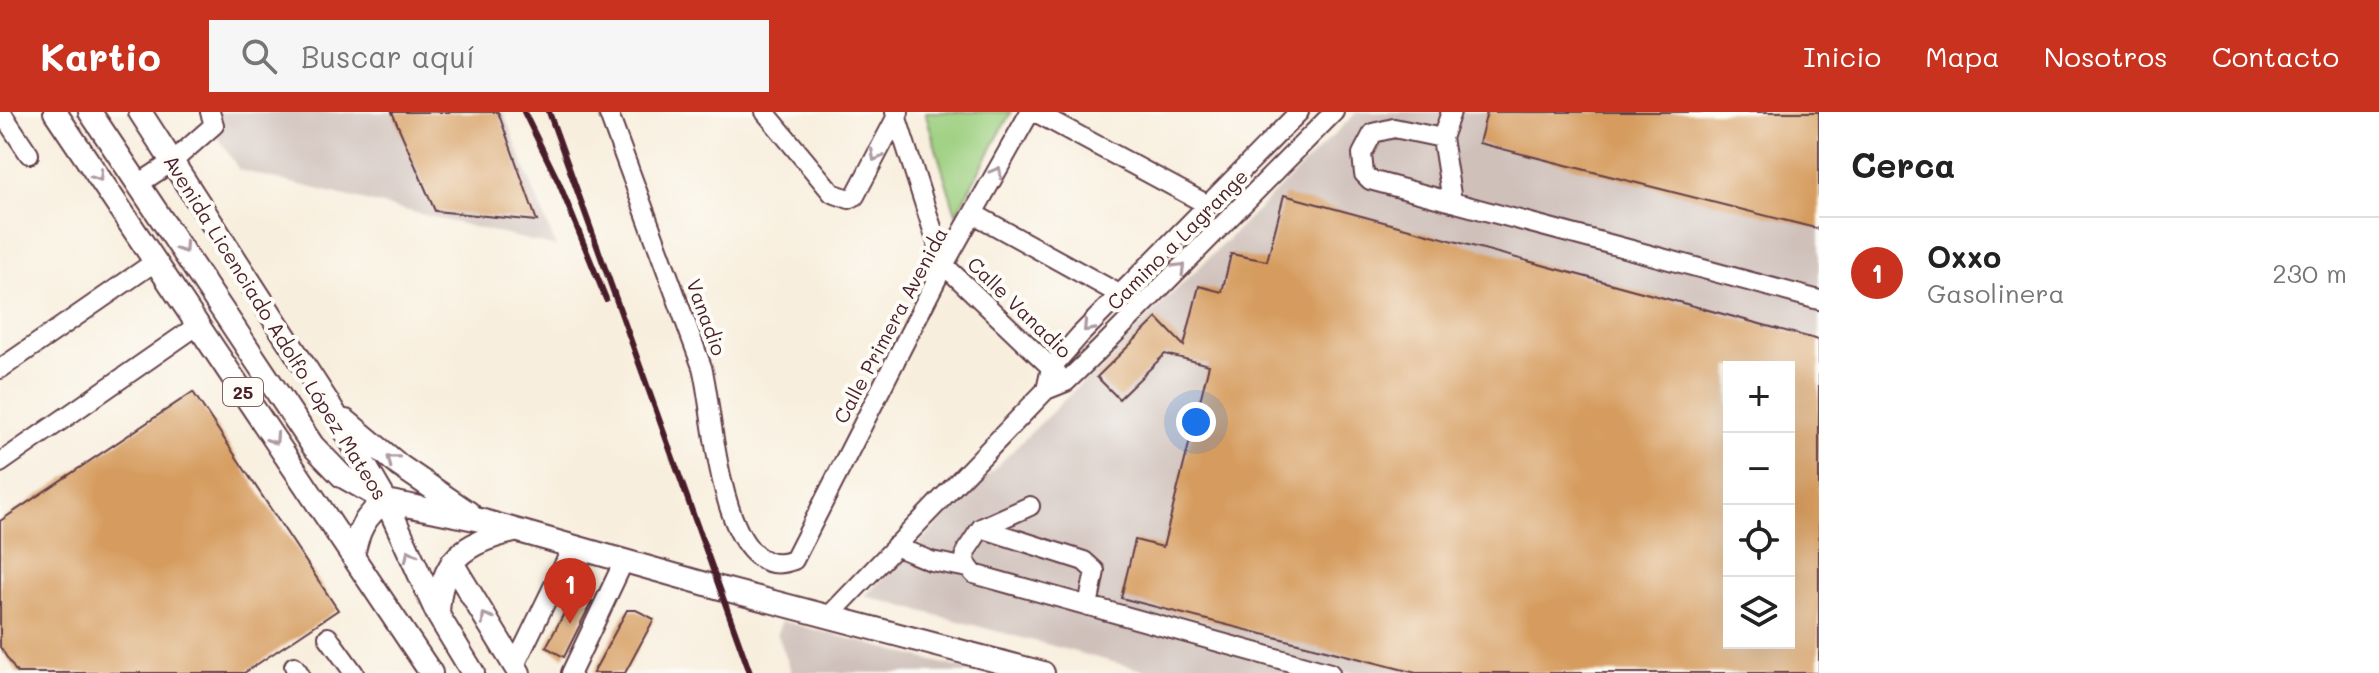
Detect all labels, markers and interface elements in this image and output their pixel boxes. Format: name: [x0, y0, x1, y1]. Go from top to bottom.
search box: [209, 20, 769, 92]
text: Kartio: [40, 31, 161, 81]
icon: search: [237, 34, 281, 78]
text: Buscar aquí: [301, 36, 475, 76]
text: Inicio: [1803, 38, 1881, 74]
text: Mapa: [1925, 38, 2000, 74]
text: Nosotros: [2044, 38, 2168, 74]
text: Contacto: [2212, 38, 2339, 74]
text: Cerca: [1851, 142, 1955, 187]
one-way arrow: [870, 148, 885, 163]
street label: Avenida Licenciado Adolfo López Mateos: [158, 150, 394, 504]
street label: Camino a Lagrange: [1101, 163, 1253, 315]
one-way arrow: [987, 166, 1002, 181]
one-way arrow: [89, 168, 104, 182]
street label: Calle Primera Avenida: [827, 223, 953, 427]
text: Oxxo: [1927, 236, 2001, 276]
one-way arrow: [173, 239, 188, 254]
street label: Calle Vanadio: [962, 251, 1078, 363]
text: 1: [1871, 256, 1883, 290]
text: 230 m: [2272, 256, 2347, 290]
one-way arrow: [1171, 263, 1186, 277]
street label: Vanadio: [681, 275, 733, 359]
text: Gasolinera: [1927, 276, 2065, 310]
one-way arrow: [1083, 318, 1097, 333]
map controls: [1723, 361, 1795, 649]
button: +: [1723, 361, 1795, 433]
road number: 25: [223, 378, 263, 406]
your location: [1176, 402, 1216, 442]
one-way arrow: [265, 430, 280, 445]
button: −: [1723, 433, 1795, 505]
one-way arrow: [387, 455, 401, 470]
button: locate: [1723, 505, 1795, 577]
one-way arrow: [404, 548, 420, 563]
pin: 1: [544, 558, 596, 624]
button: layers: [1723, 577, 1795, 649]
one-way arrow: [480, 612, 495, 627]

